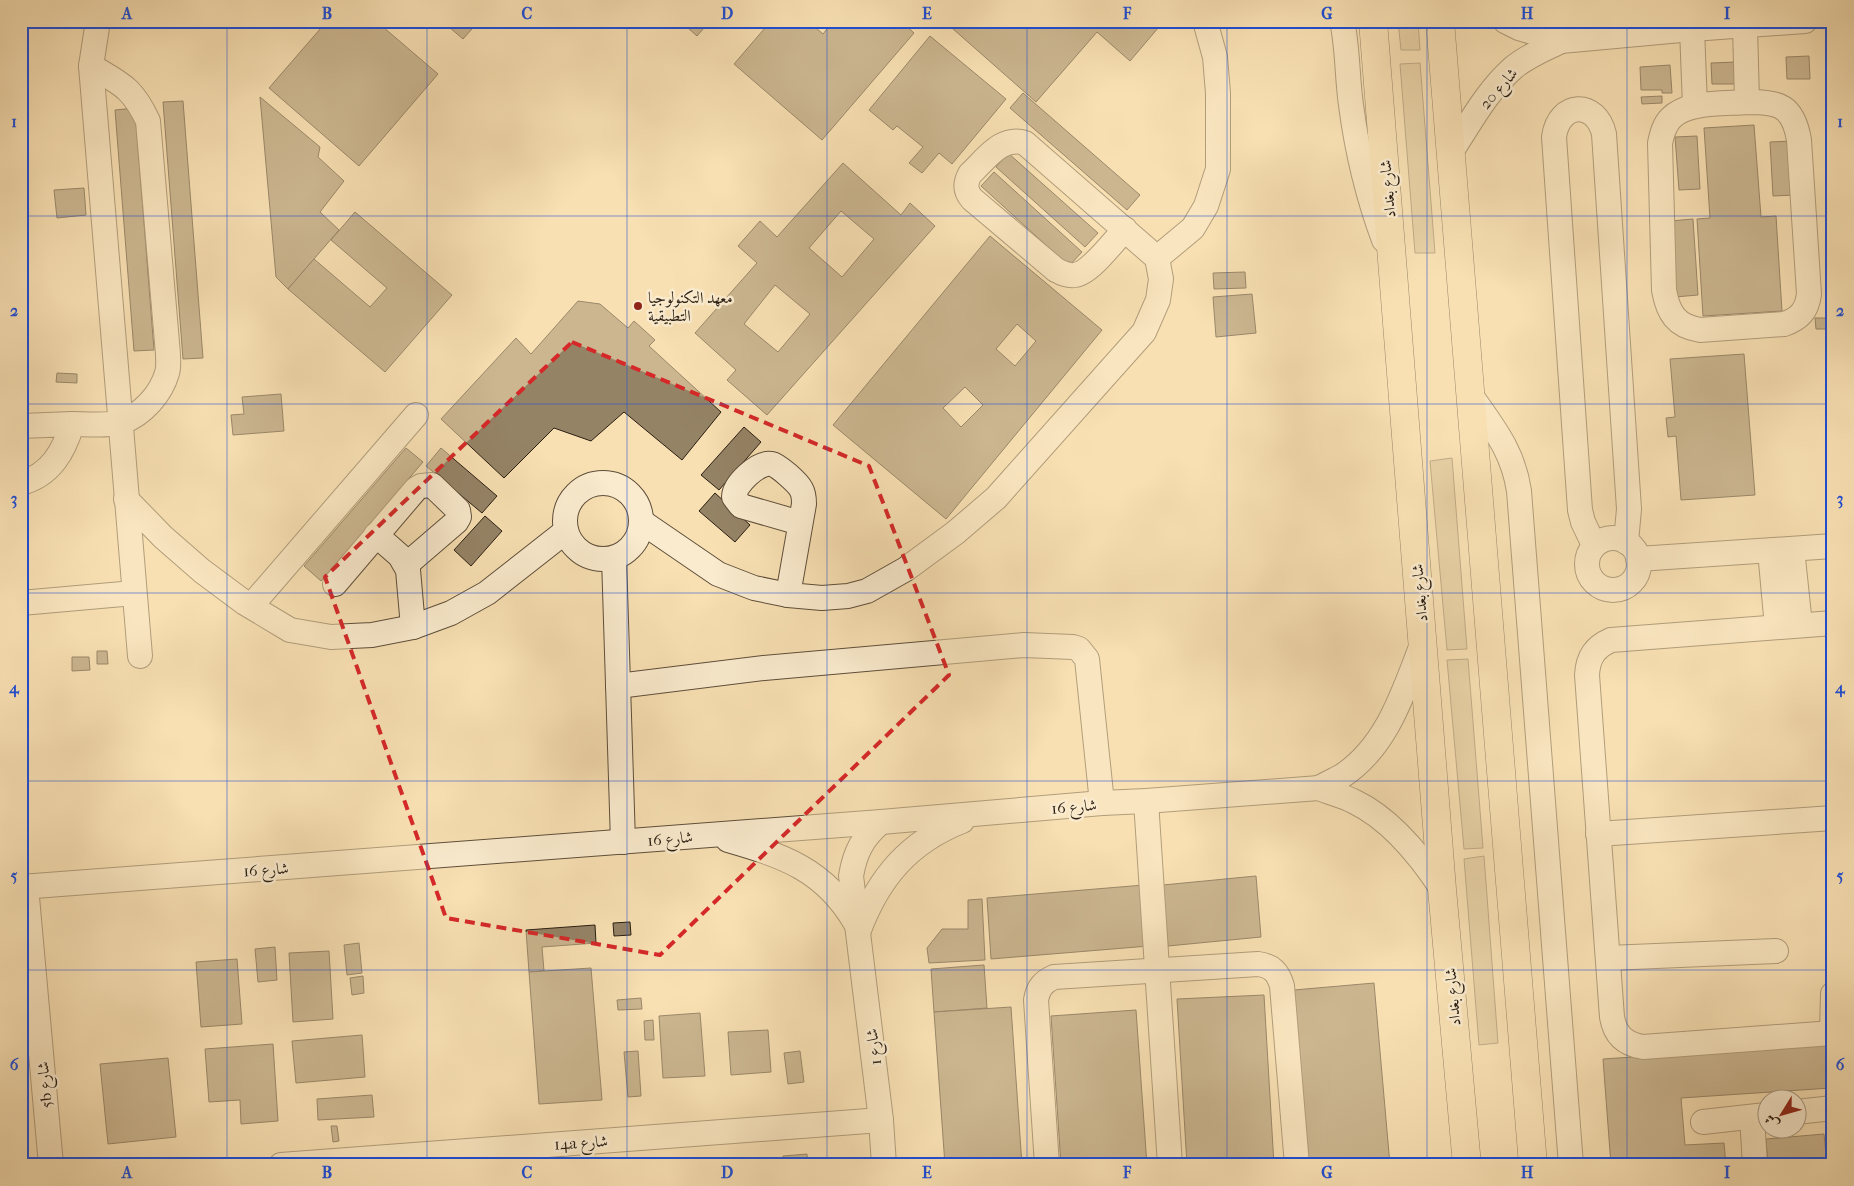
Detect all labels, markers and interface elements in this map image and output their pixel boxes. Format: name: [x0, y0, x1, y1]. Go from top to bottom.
text: A: [121, 4, 133, 23]
text: B: [322, 4, 332, 23]
text: C: [522, 4, 533, 23]
text: D: [721, 4, 733, 23]
text: E: [922, 4, 932, 23]
text: F: [1122, 4, 1132, 23]
text: G: [1321, 4, 1333, 23]
text: H: [1521, 4, 1534, 23]
text: I: [1724, 4, 1731, 23]
street label: شارع 20: [1475, 64, 1524, 115]
text: 1: [11, 112, 17, 131]
text: 1: [1837, 112, 1843, 131]
street label: شارع بغداد: [1375, 159, 1403, 219]
place label: معهد التكنولوجيا التطبيقية: [648, 288, 733, 325]
marker: معهد التكنولوجيا التطبيقية: [632, 300, 644, 312]
text: 2: [10, 301, 18, 320]
text: 2: [1836, 301, 1844, 320]
text: 3: [11, 489, 17, 509]
text: 3: [1837, 489, 1843, 509]
street label: شارع بغداد: [1407, 563, 1435, 623]
text: 4: [8, 678, 20, 698]
text: 4: [1834, 678, 1846, 698]
street label: شارع 16: [1051, 795, 1098, 822]
street label: شارع 16: [647, 827, 694, 854]
street label: شارع 16: [243, 858, 290, 885]
text: 5: [11, 866, 18, 885]
text: 5: [1837, 866, 1844, 885]
street label: شارع بغداد: [1440, 967, 1468, 1027]
street label: شارع 1: [862, 1027, 889, 1066]
text: 6: [10, 1055, 19, 1074]
text: 6: [1836, 1055, 1845, 1074]
street label: 5b شارع: [33, 1061, 60, 1109]
north arrow: [1756, 1088, 1806, 1138]
text: ش: [1761, 1111, 1783, 1132]
street label: 14a شارع: [554, 1131, 609, 1158]
text: A: [121, 1163, 133, 1182]
text: B: [322, 1163, 332, 1182]
text: C: [522, 1163, 533, 1182]
text: D: [721, 1163, 733, 1182]
text: E: [922, 1163, 932, 1182]
text: F: [1122, 1163, 1132, 1182]
text: G: [1321, 1163, 1333, 1182]
text: H: [1521, 1163, 1534, 1182]
text: I: [1724, 1163, 1731, 1182]

